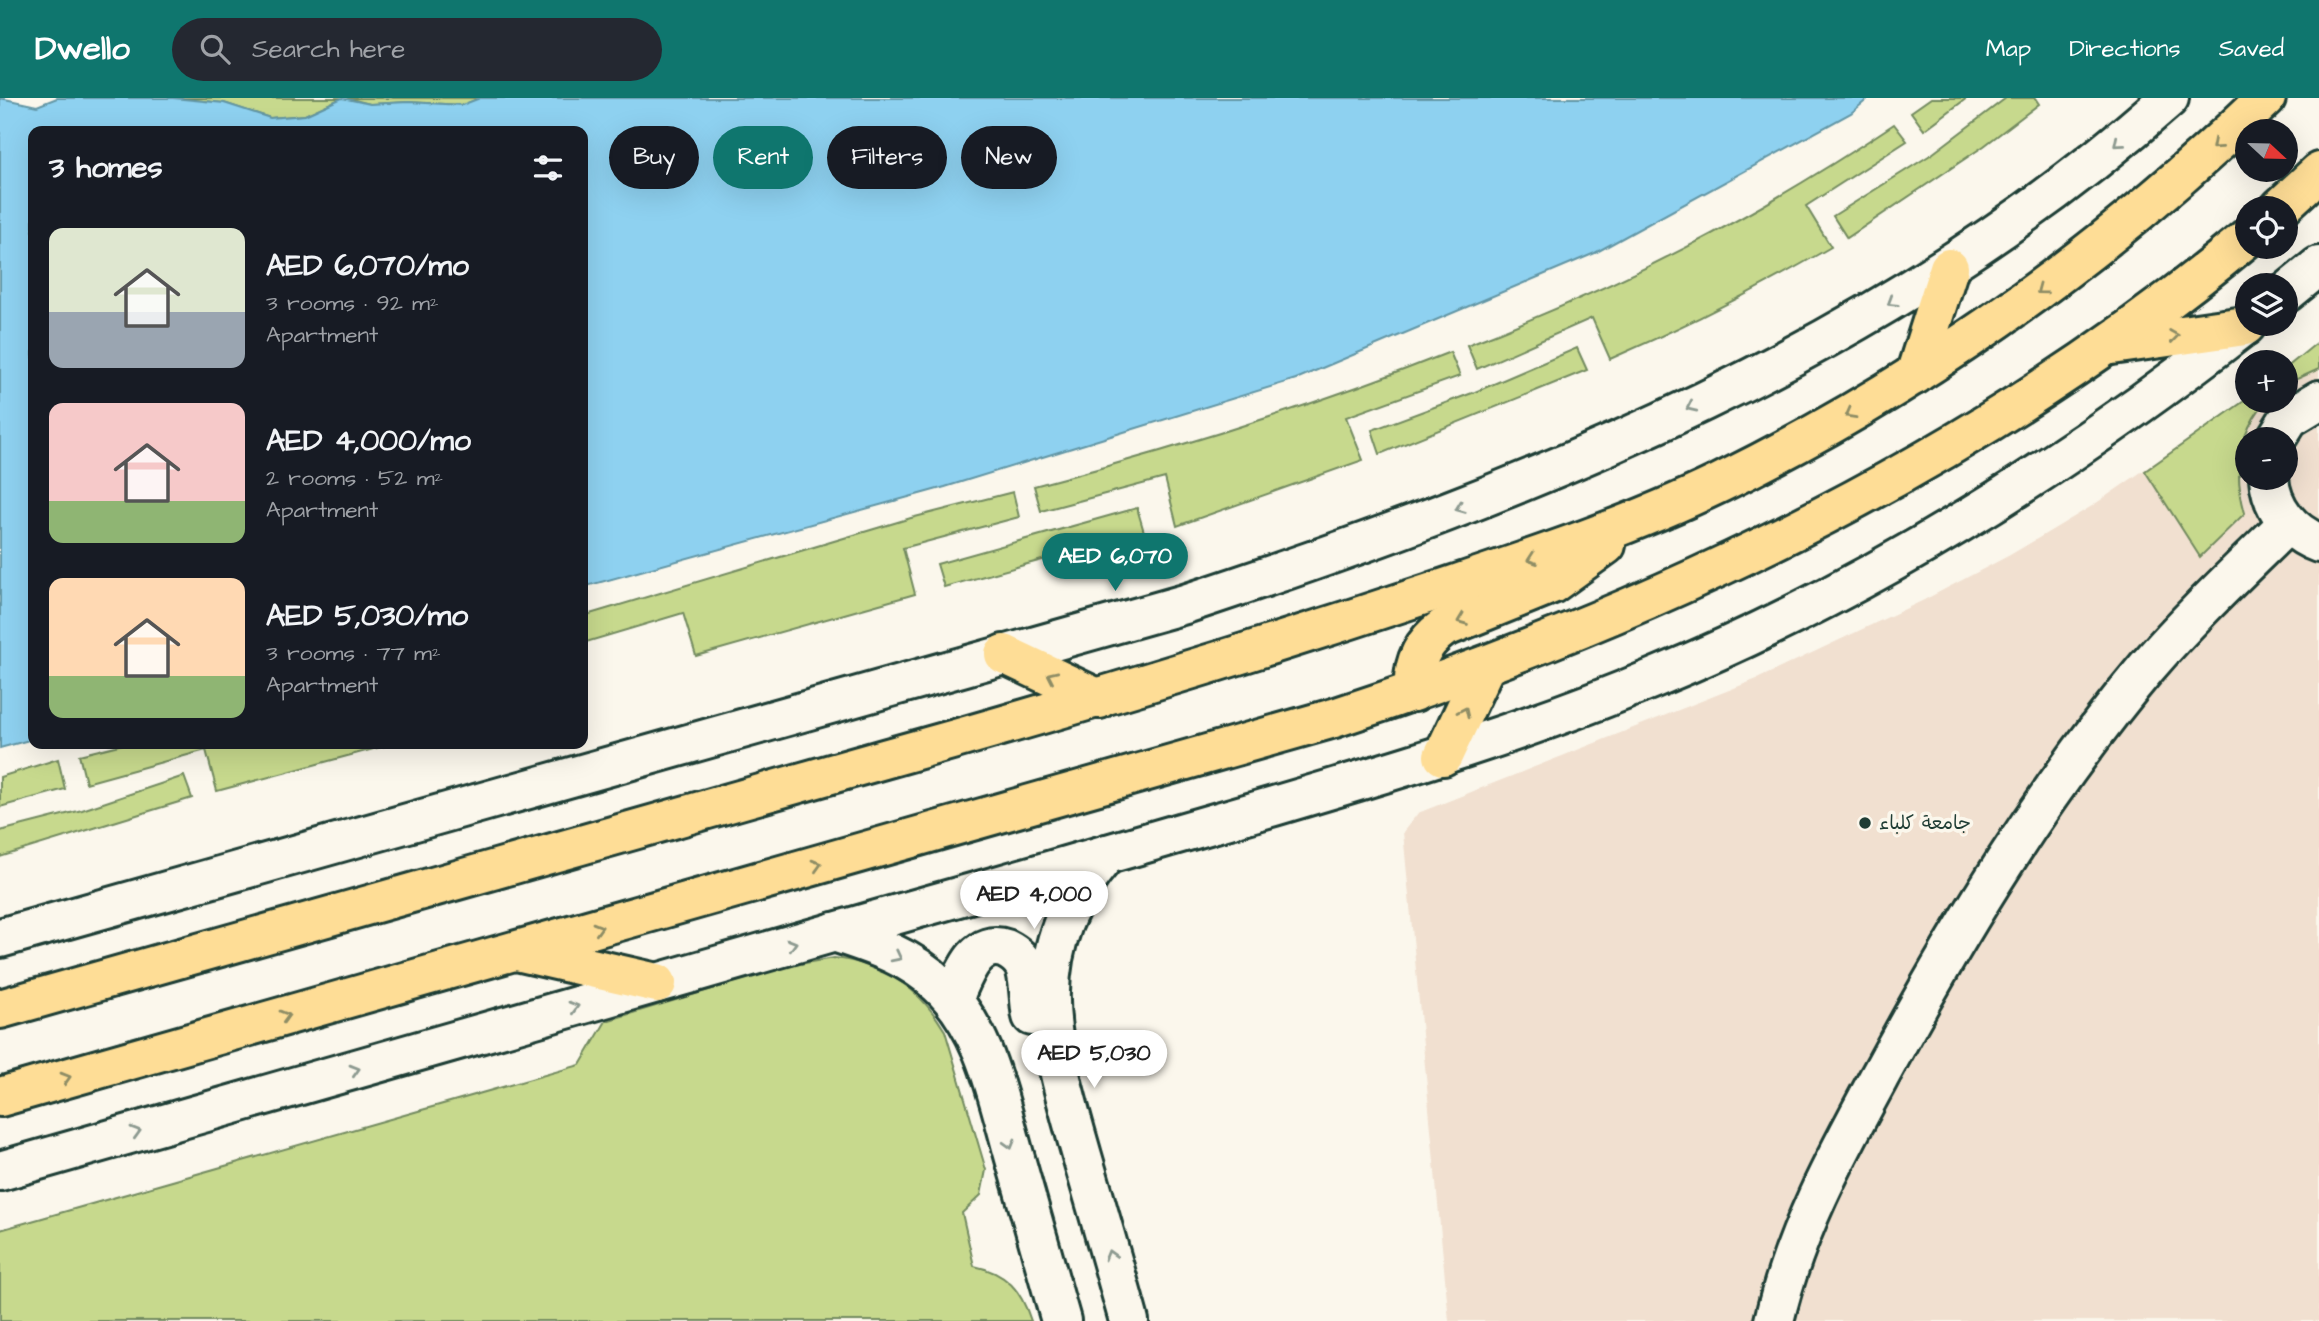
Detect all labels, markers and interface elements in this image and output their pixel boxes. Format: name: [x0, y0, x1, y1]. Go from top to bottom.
search box: [172, 18, 662, 81]
text: Dwello: [35, 26, 130, 72]
icon: search: [196, 30, 234, 68]
text: Search here: [252, 31, 405, 67]
text: Map: [1986, 32, 2031, 66]
text: Directions: [2069, 32, 2181, 66]
text: Saved: [2219, 32, 2284, 66]
north arrow: [2235, 119, 2298, 182]
map controls: [2235, 119, 2298, 490]
chip: Buy: [609, 126, 699, 189]
chip: Rent: [713, 126, 813, 189]
chip: Filters: [827, 126, 947, 189]
chip: New: [961, 126, 1057, 189]
one-way arrow: [2113, 134, 2125, 147]
one-way arrow: [2211, 137, 2224, 149]
text: 3 homes: [49, 147, 163, 189]
icon: filters: [529, 149, 567, 187]
button: locate: [2235, 196, 2298, 259]
text: AED 6,070/mo: [266, 245, 469, 287]
icon: home: [105, 256, 189, 340]
button: layers: [2235, 273, 2298, 336]
one-way arrow: [2036, 282, 2049, 294]
text: 3 rooms · 92 m²: [266, 287, 439, 319]
one-way arrow: [1887, 294, 1900, 307]
text: Apartment: [266, 319, 378, 351]
one-way arrow: [2168, 329, 2180, 344]
button: +: [2235, 350, 2298, 413]
one-way arrow: [1686, 399, 1698, 413]
one-way arrow: [1845, 406, 1858, 419]
text: AED 4,000/mo: [266, 420, 471, 462]
button: −: [2235, 427, 2298, 490]
icon: home: [105, 431, 189, 515]
text: 2 rooms · 52 m²: [266, 462, 443, 494]
text: Apartment: [266, 494, 378, 526]
one-way arrow: [1454, 499, 1466, 513]
pin: AED 6,070: [1035, 533, 1195, 593]
text: AED 6,070: [1058, 540, 1172, 572]
one-way arrow: [1527, 551, 1539, 565]
text: AED 5,030/mo: [266, 595, 468, 637]
icon: home: [105, 606, 189, 690]
one-way arrow: [1457, 612, 1469, 626]
text: 3 rooms · 77 m²: [266, 637, 441, 669]
text: Apartment: [266, 669, 378, 701]
one-way arrow: [1046, 670, 1059, 684]
one-way arrow: [1455, 707, 1469, 719]
place label: جامعة كلباء: [1879, 810, 1971, 837]
marker: جامعة كلباء: [1857, 815, 1873, 831]
one-way arrow: [810, 859, 822, 874]
pin: AED 4,000: [954, 872, 1114, 931]
text: AED 4,000: [976, 878, 1092, 910]
one-way arrow: [591, 921, 603, 936]
one-way arrow: [786, 938, 798, 953]
one-way arrow: [890, 948, 902, 962]
one-way arrow: [567, 1001, 579, 1015]
one-way arrow: [278, 1010, 290, 1025]
pin: AED 5,030: [1014, 1030, 1174, 1090]
text: AED 5,030: [1037, 1037, 1151, 1069]
one-way arrow: [349, 1063, 361, 1078]
one-way arrow: [59, 1072, 71, 1087]
one-way arrow: [130, 1126, 142, 1141]
one-way arrow: [1002, 1138, 1017, 1150]
one-way arrow: [1104, 1250, 1119, 1262]

